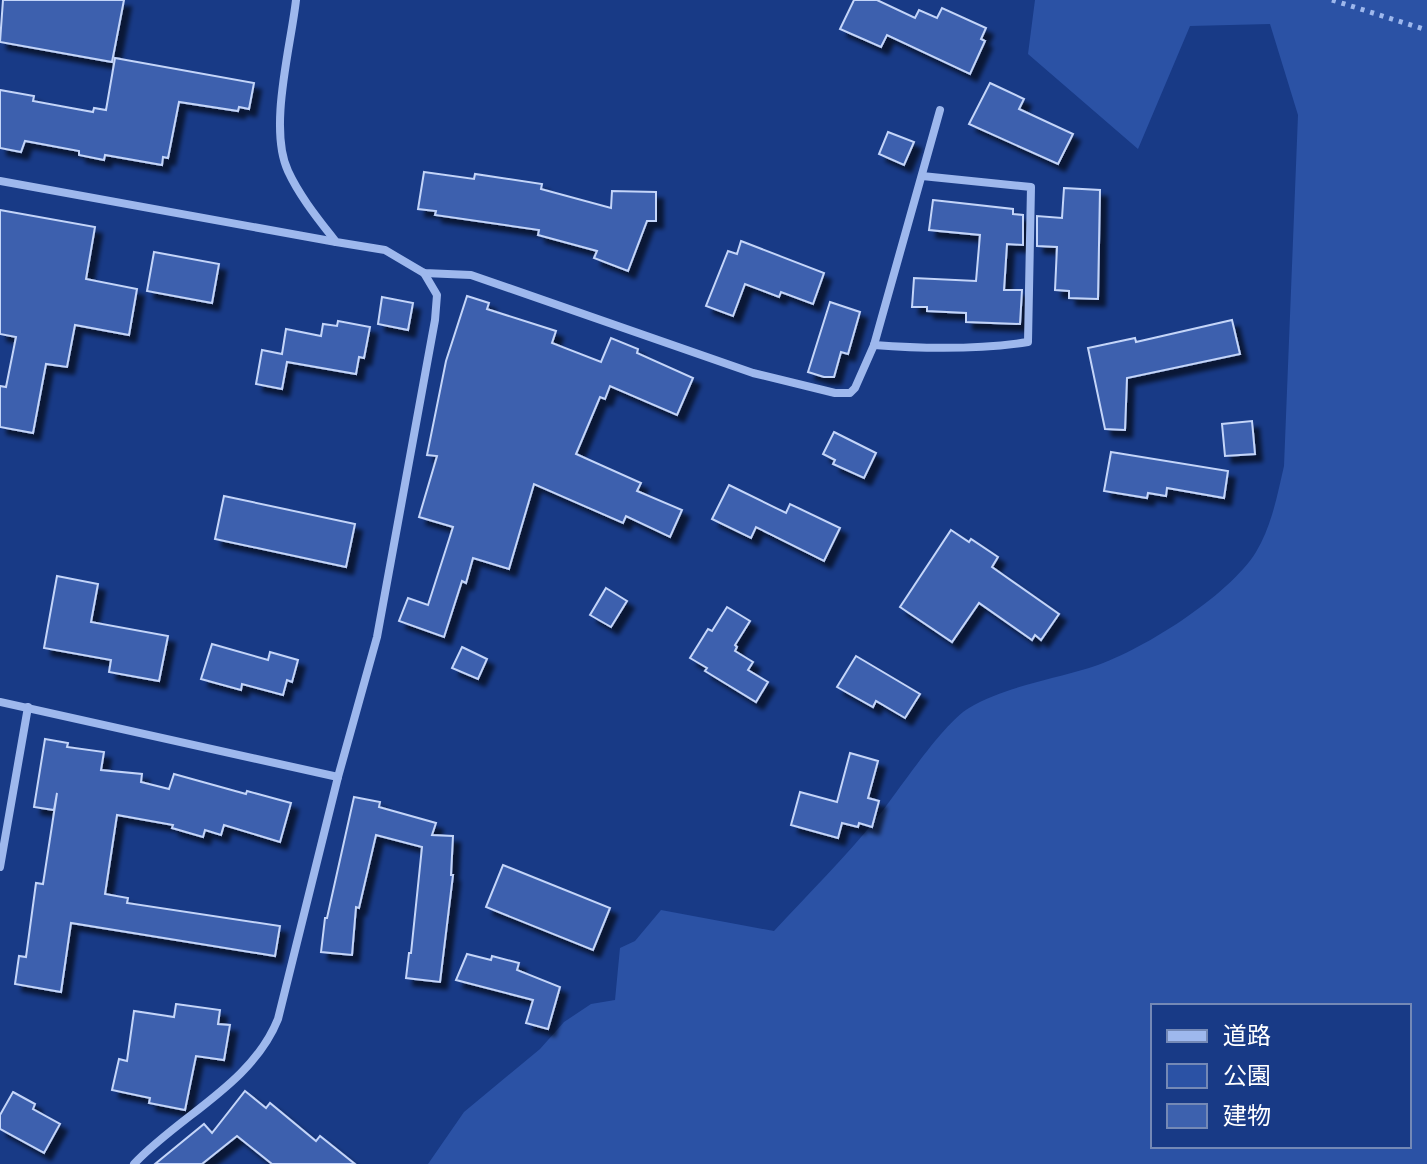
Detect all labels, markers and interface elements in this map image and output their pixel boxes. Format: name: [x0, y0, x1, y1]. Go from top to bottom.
legend: [1151, 1004, 1411, 1148]
text: 道路: [1223, 1022, 1271, 1049]
text: 公園: [1223, 1062, 1271, 1089]
text: 建物: [1223, 1102, 1271, 1129]

